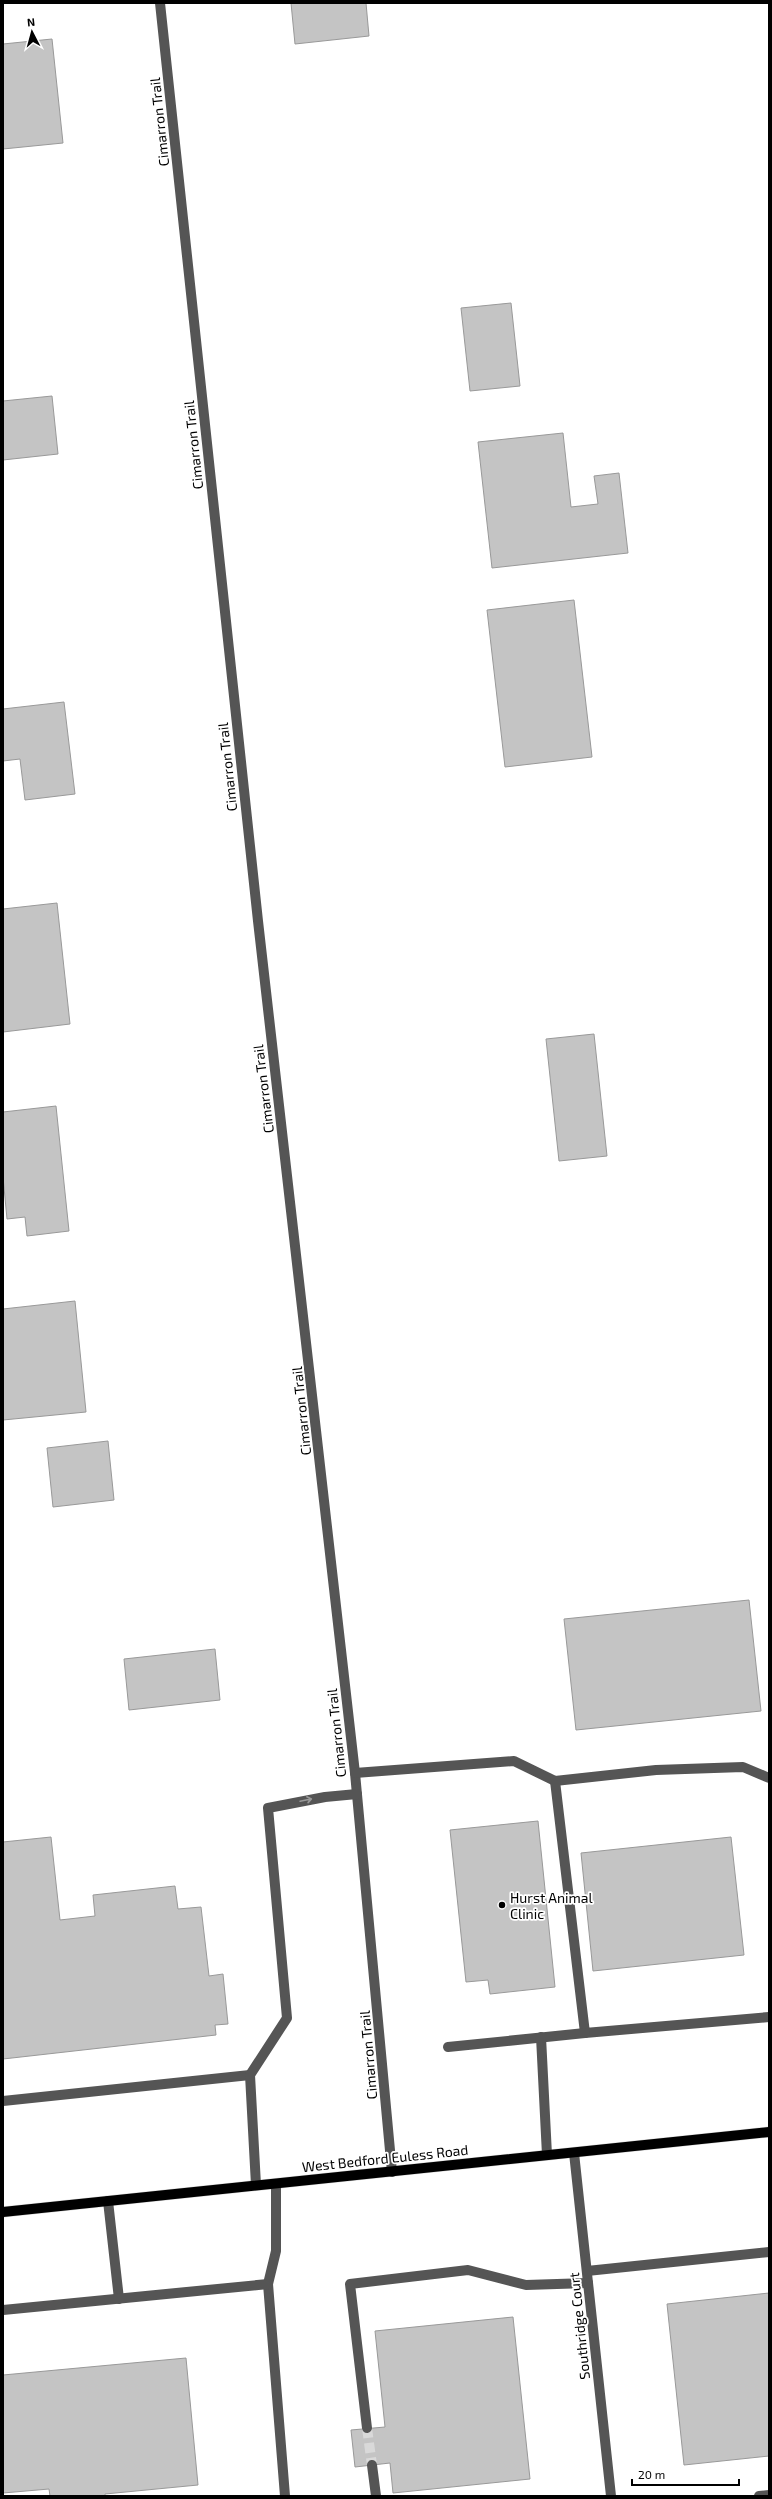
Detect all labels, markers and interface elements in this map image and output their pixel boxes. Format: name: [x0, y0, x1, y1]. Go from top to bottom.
north arrow: [12, 12, 52, 52]
text: N: [26, 15, 36, 28]
street label: Cimarron Trail: [146, 76, 172, 167]
street label: Cimarron Trail: [180, 399, 206, 490]
street label: Cimarron Trail: [214, 721, 240, 812]
street label: Cimarron Trail: [249, 1043, 277, 1134]
street label: Cimarron Trail: [288, 1365, 314, 1456]
street label: Cimarron Trail: [323, 1687, 349, 1778]
one-way arrow: [300, 1796, 313, 1804]
place label: Hurst Animal Clinic: [510, 1889, 593, 1922]
marker: Hurst Animal Clinic: [497, 1900, 507, 1910]
street label: Cimarron Trail: [356, 2009, 380, 2100]
street label: West Bedford Euless Road: [301, 2141, 469, 2175]
street label: Southridge Court: [565, 2272, 593, 2380]
scale bar: [632, 2461, 739, 2487]
text: 20 m: [638, 2467, 665, 2481]

